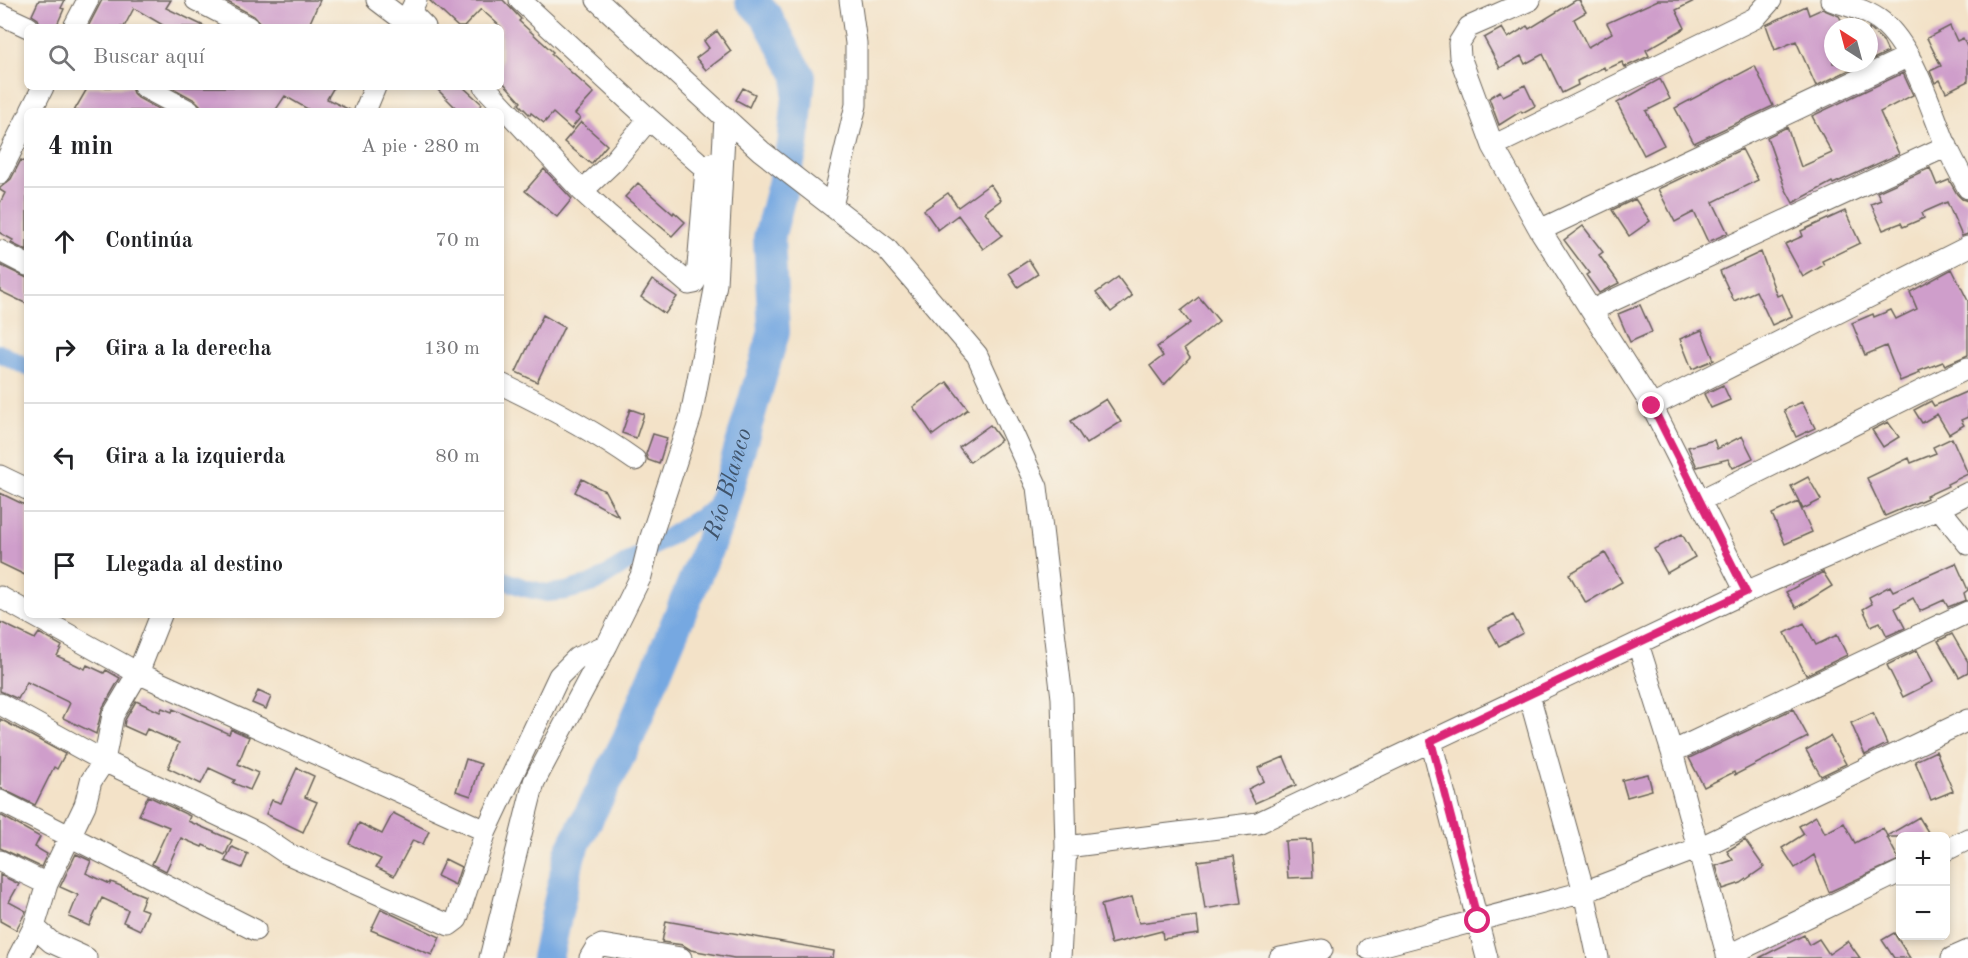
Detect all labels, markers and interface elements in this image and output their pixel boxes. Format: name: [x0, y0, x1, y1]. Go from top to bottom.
north arrow: [1824, 18, 1878, 72]
search box: [24, 24, 504, 90]
icon: search: [45, 41, 78, 74]
text: Buscar aquí: [93, 46, 205, 68]
text: 4 min: [48, 134, 113, 160]
text: A pie · 280 m: [361, 137, 480, 157]
icon: ahead: [48, 225, 81, 258]
text: Continúa: [105, 230, 193, 252]
text: 70 m: [435, 231, 480, 251]
icon: right: [48, 333, 81, 366]
text: Gira a la derecha: [105, 338, 272, 360]
text: 130 m: [424, 339, 480, 359]
route end: [1638, 392, 1664, 418]
water label: Río Blanco: [700, 426, 757, 544]
icon: left: [48, 441, 81, 474]
text: Gira a la izquierda: [105, 446, 285, 468]
text: 80 m: [435, 447, 480, 467]
icon: arrive: [48, 549, 81, 582]
text: Llegada al destino: [105, 554, 283, 576]
map controls: [1896, 832, 1950, 940]
button: +: [1896, 832, 1950, 886]
button: −: [1896, 886, 1950, 940]
route start: [1464, 907, 1490, 933]

